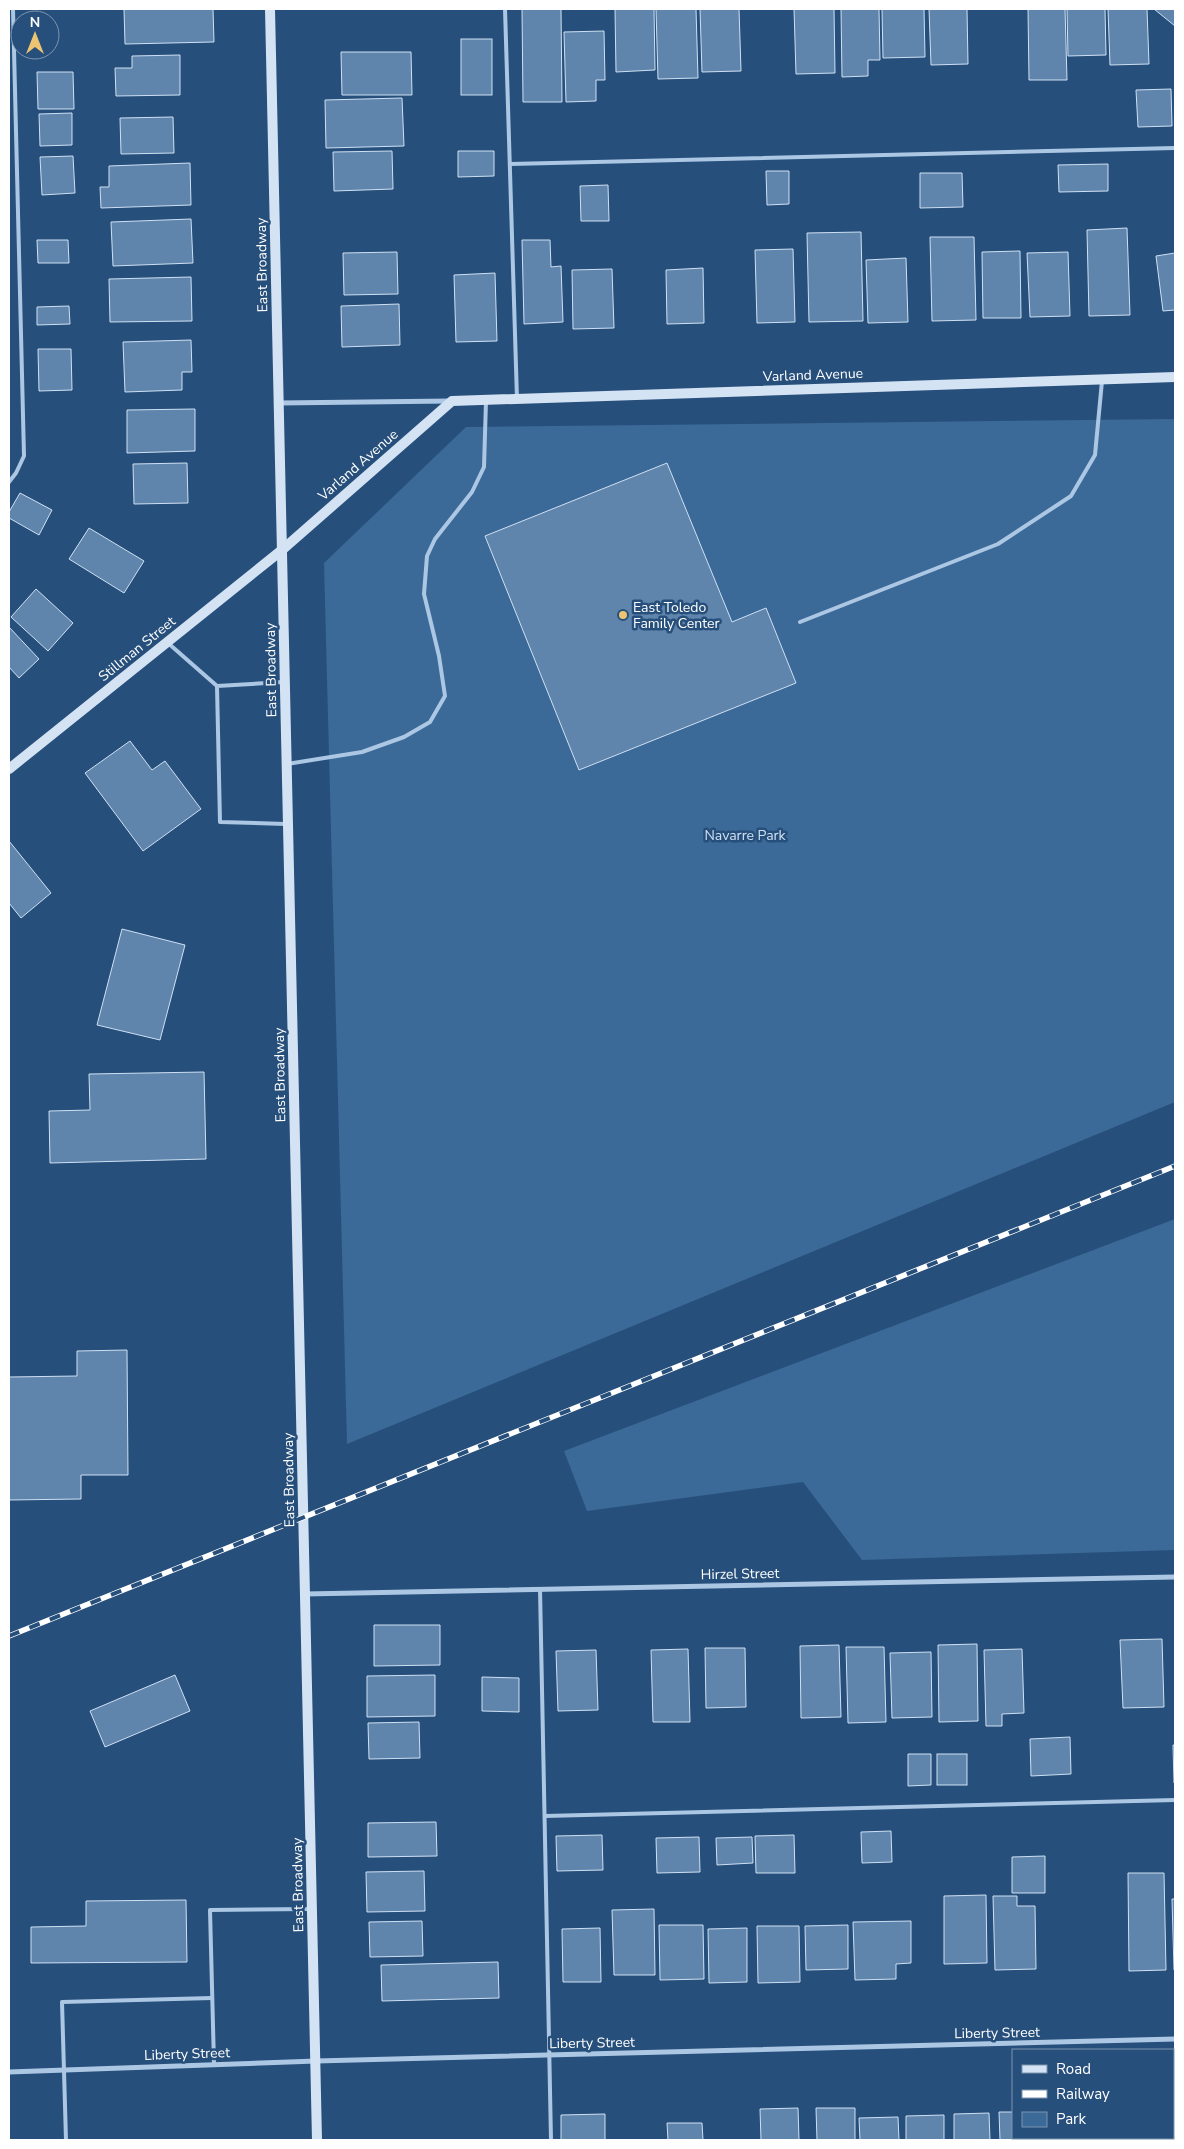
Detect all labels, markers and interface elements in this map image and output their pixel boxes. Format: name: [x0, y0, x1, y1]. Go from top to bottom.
north arrow: [10, 10, 60, 60]
text: N: [30, 13, 40, 32]
street label: East Broadway: [252, 217, 272, 312]
street label: Varland Avenue: [762, 364, 863, 386]
street label: Varland Avenue: [313, 425, 402, 506]
place label: East Toledo Family Center: [633, 598, 719, 633]
marker: East Toledo Family Center: [617, 609, 629, 621]
street label: Stillman Street: [94, 612, 180, 686]
street label: East Broadway: [261, 622, 281, 717]
park label: Navarre Park: [704, 826, 787, 845]
street label: East Broadway: [270, 1027, 290, 1122]
street label: East Broadway: [279, 1432, 299, 1527]
street label: Hirzel Street: [701, 1564, 780, 1584]
street label: East Broadway: [288, 1837, 308, 1932]
street label: Liberty Street: [954, 2023, 1040, 2043]
street label: Liberty Street: [549, 2033, 635, 2053]
street label: Liberty Street: [144, 2043, 230, 2065]
legend: [1012, 2049, 1174, 2139]
text: Road: [1056, 2059, 1091, 2079]
text: Railway: [1056, 2084, 1110, 2104]
text: Park: [1056, 2109, 1086, 2129]

